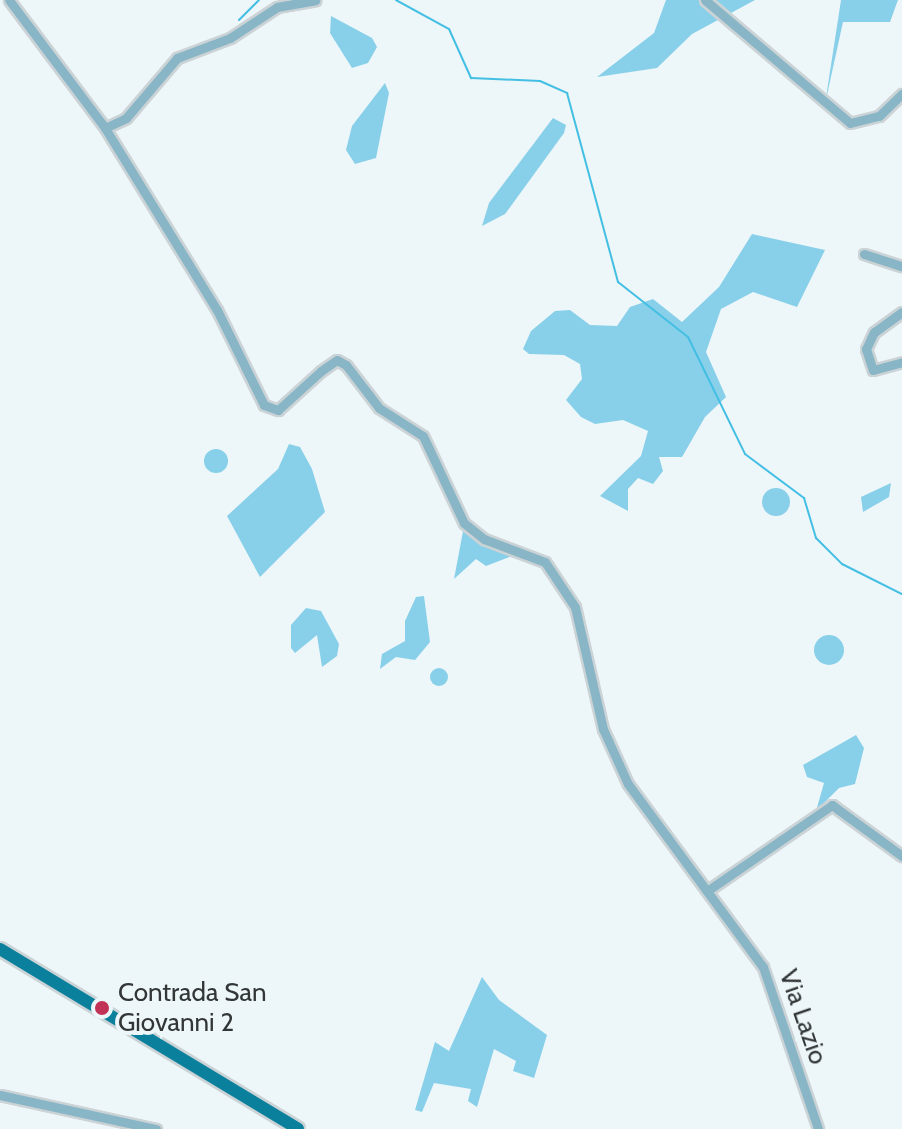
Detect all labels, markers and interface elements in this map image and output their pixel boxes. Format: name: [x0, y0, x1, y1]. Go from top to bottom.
street label: Via Lazio: [772, 965, 834, 1069]
place label: Contrada San Giovanni 2: [118, 977, 267, 1038]
marker: Contrada San Giovanni 2: [93, 999, 111, 1017]

